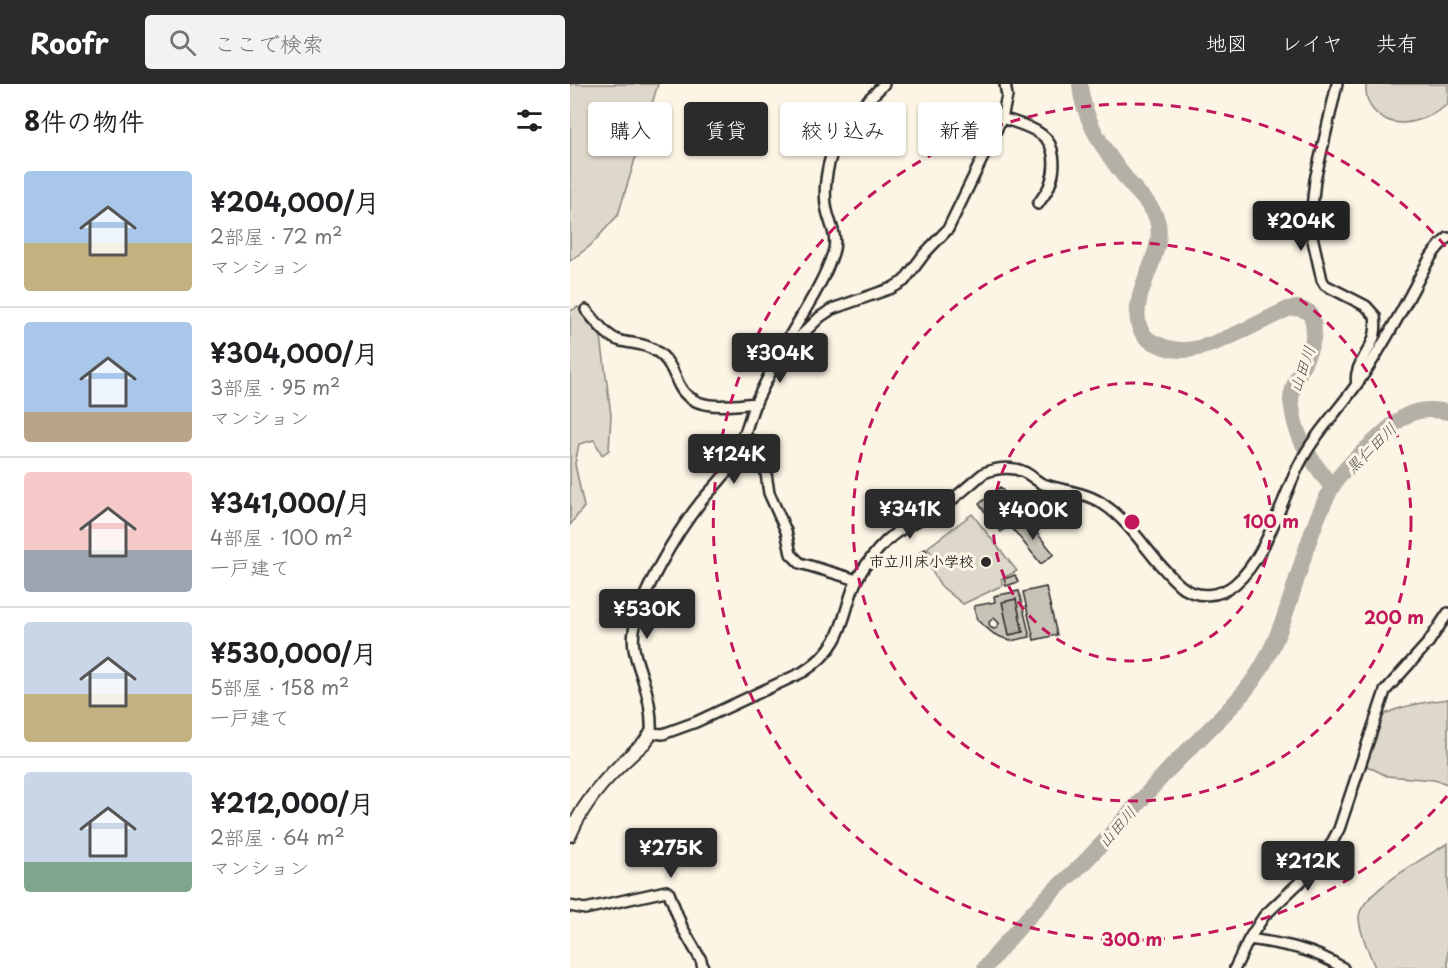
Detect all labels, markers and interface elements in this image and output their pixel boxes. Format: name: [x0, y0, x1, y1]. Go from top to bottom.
search box: [145, 15, 565, 69]
text: Roofr: [30, 21, 109, 64]
icon: search: [166, 26, 199, 59]
text: ここで検索: [214, 26, 324, 59]
text: 地図: [1206, 26, 1248, 58]
text: レイヤ: [1281, 26, 1343, 58]
text: 共有: [1376, 26, 1418, 58]
text: 8件の物件: [24, 101, 144, 140]
chip: 購入: [588, 102, 672, 156]
chip: 賃貸: [684, 102, 768, 156]
chip: 絞り込み: [780, 102, 906, 156]
chip: 新着: [918, 102, 1002, 156]
icon: filters: [513, 104, 546, 137]
text: ¥204,000/月: [210, 182, 380, 221]
icon: home: [72, 195, 144, 267]
pin: ¥204K: [1259, 201, 1343, 252]
text: ¥204K: [1267, 205, 1335, 235]
text: 2部屋 · 72 m²: [210, 221, 343, 251]
text: マンション: [210, 251, 309, 281]
text: ¥304,000/月: [210, 333, 379, 372]
pin: ¥304K: [738, 333, 822, 384]
text: ¥304K: [746, 337, 814, 367]
water label: 山田川: [1282, 342, 1320, 395]
icon: home: [72, 346, 144, 418]
text: 3部屋 · 95 m²: [210, 372, 340, 402]
text: マンション: [210, 402, 309, 432]
water label: 黒仁田川: [1339, 416, 1401, 478]
pin: ¥124K: [692, 434, 776, 485]
text: ¥124K: [702, 438, 766, 468]
text: ¥341,000/月: [210, 483, 371, 522]
pin: ¥341K: [868, 489, 952, 540]
pin: ¥400K: [991, 490, 1075, 541]
text: ¥341K: [879, 493, 941, 523]
text: ¥400K: [998, 494, 1068, 524]
icon: home: [72, 496, 144, 568]
text: 100 m: [1243, 507, 1299, 534]
centre of rings: [1122, 512, 1142, 532]
text: 4部屋 · 100 m²: [210, 522, 353, 552]
place label: 市立川床小学校: [869, 549, 974, 572]
text: 一戸建て: [210, 552, 290, 582]
marker: 市立川床小学校: [979, 555, 993, 569]
pin: ¥530K: [605, 589, 689, 640]
text: ¥530K: [613, 593, 681, 623]
text: 200 m: [1364, 603, 1424, 630]
text: ¥530,000/月: [210, 633, 377, 672]
icon: home: [72, 646, 144, 718]
text: 5部屋 · 158 m²: [210, 672, 349, 702]
text: 一戸建て: [210, 702, 290, 732]
text: ¥212,000/月: [210, 783, 375, 822]
icon: home: [72, 796, 144, 868]
water label: 山田川: [1091, 800, 1141, 852]
text: 2部屋 · 64 m²: [210, 822, 345, 852]
pin: ¥275K: [629, 828, 713, 879]
text: ¥275K: [639, 832, 703, 862]
pin: ¥212K: [1266, 841, 1350, 892]
text: ¥212K: [1275, 845, 1341, 875]
text: マンション: [210, 852, 309, 882]
text: 300 m: [1102, 925, 1162, 952]

